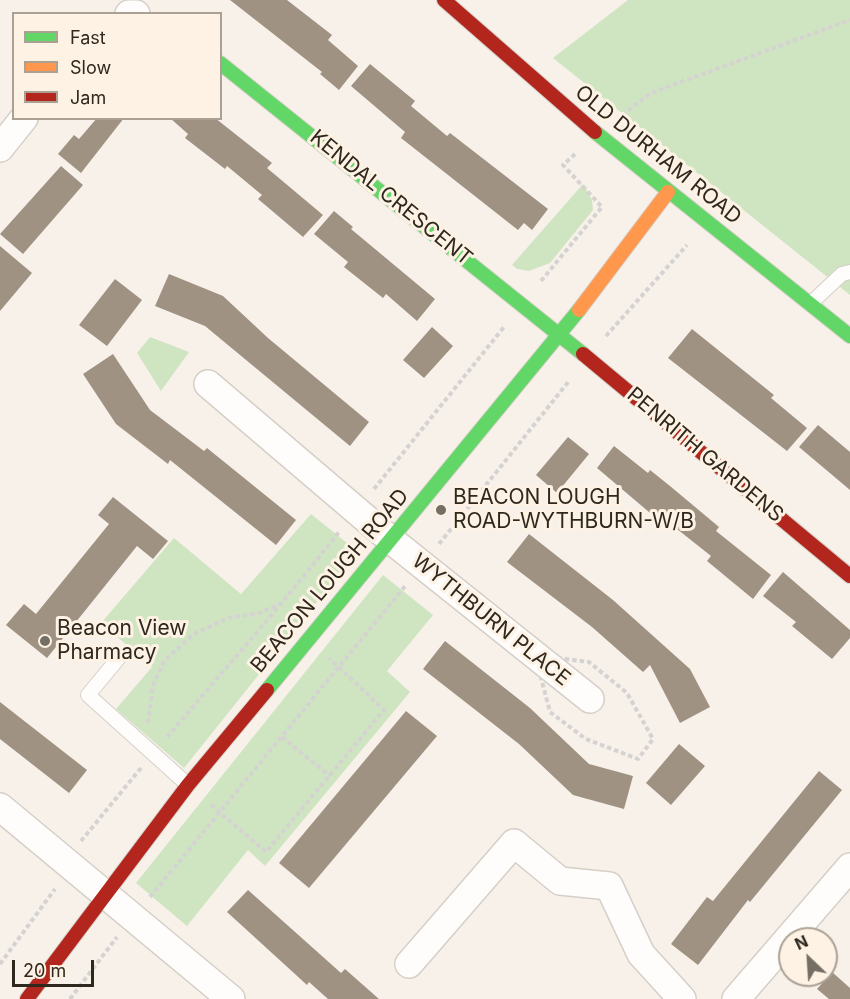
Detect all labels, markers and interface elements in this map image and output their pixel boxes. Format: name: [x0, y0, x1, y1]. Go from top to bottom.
legend: [12, 12, 222, 120]
text: Fast: [70, 27, 106, 48]
text: Slow: [70, 57, 111, 78]
street label: OLD DURHAM ROAD: [570, 80, 746, 230]
text: Jam: [70, 87, 106, 108]
street label: KENDAL CRESCENT: [305, 125, 477, 271]
street label: PENRITH GARDENS: [622, 382, 788, 528]
street label: BEACON LOUGH ROAD: [246, 484, 414, 678]
place label: BEACON LOUGH ROAD-WYTHBURN-W/B: [453, 485, 694, 535]
marker: BEACON LOUGH ROAD-WYTHBURN-W/B: [434, 503, 448, 517]
street label: WYTHBURN PLACE: [407, 548, 575, 692]
place label: Beacon View Pharmacy: [57, 616, 187, 666]
marker: Beacon View Pharmacy: [38, 634, 52, 648]
north arrow: [778, 927, 838, 987]
text: N: [791, 931, 811, 954]
scale bar: [15, 948, 98, 986]
text: 20 m: [23, 960, 66, 981]

